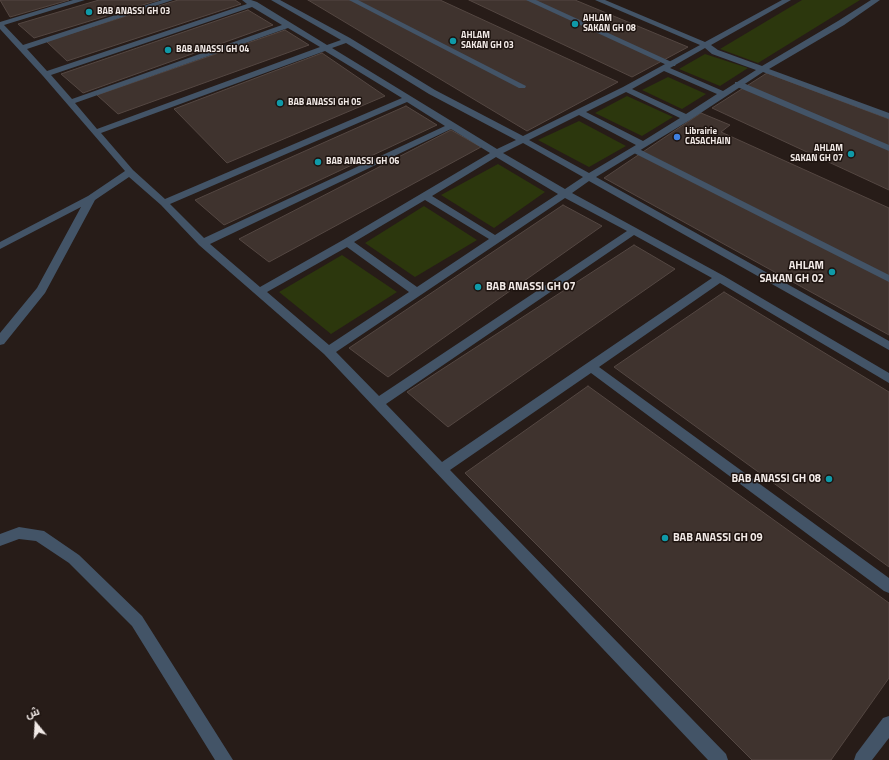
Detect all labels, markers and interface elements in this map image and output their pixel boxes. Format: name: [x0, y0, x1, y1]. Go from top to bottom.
marker: BAB ANASSI GH 03: [84, 7, 94, 17]
place label: BAB ANASSI GH 03: [97, 7, 170, 17]
place label: AHLAM SAKAN GH 08: [583, 14, 636, 35]
marker: AHLAM SAKAN GH 08: [570, 19, 580, 29]
place label: AHLAM SAKAN GH 03: [461, 31, 514, 52]
marker: AHLAM SAKAN GH 03: [448, 36, 458, 46]
marker: BAB ANASSI GH 04: [163, 45, 173, 55]
place label: BAB ANASSI GH 04: [176, 45, 249, 55]
marker: BAB ANASSI GH 05: [275, 98, 285, 108]
place label: BAB ANASSI GH 05: [288, 98, 361, 108]
place label: Librairie CASACHAIN: [685, 127, 731, 148]
marker: Librairie CASACHAIN: [672, 132, 682, 142]
place label: AHLAM SAKAN GH 07: [790, 144, 843, 165]
marker: AHLAM SAKAN GH 07: [846, 149, 856, 159]
marker: BAB ANASSI GH 06: [313, 157, 323, 167]
place label: BAB ANASSI GH 06: [326, 157, 399, 167]
place label: AHLAM SAKAN GH 02: [759, 259, 824, 285]
marker: AHLAM SAKAN GH 02: [827, 267, 837, 277]
place label: BAB ANASSI GH 07: [486, 280, 576, 294]
marker: BAB ANASSI GH 07: [473, 282, 483, 292]
place label: BAB ANASSI GH 08: [731, 472, 821, 486]
marker: BAB ANASSI GH 08: [824, 474, 834, 484]
place label: BAB ANASSI GH 09: [673, 531, 763, 545]
marker: BAB ANASSI GH 09: [660, 533, 670, 543]
text: ش: [23, 703, 41, 722]
north arrow: [16, 704, 56, 744]

